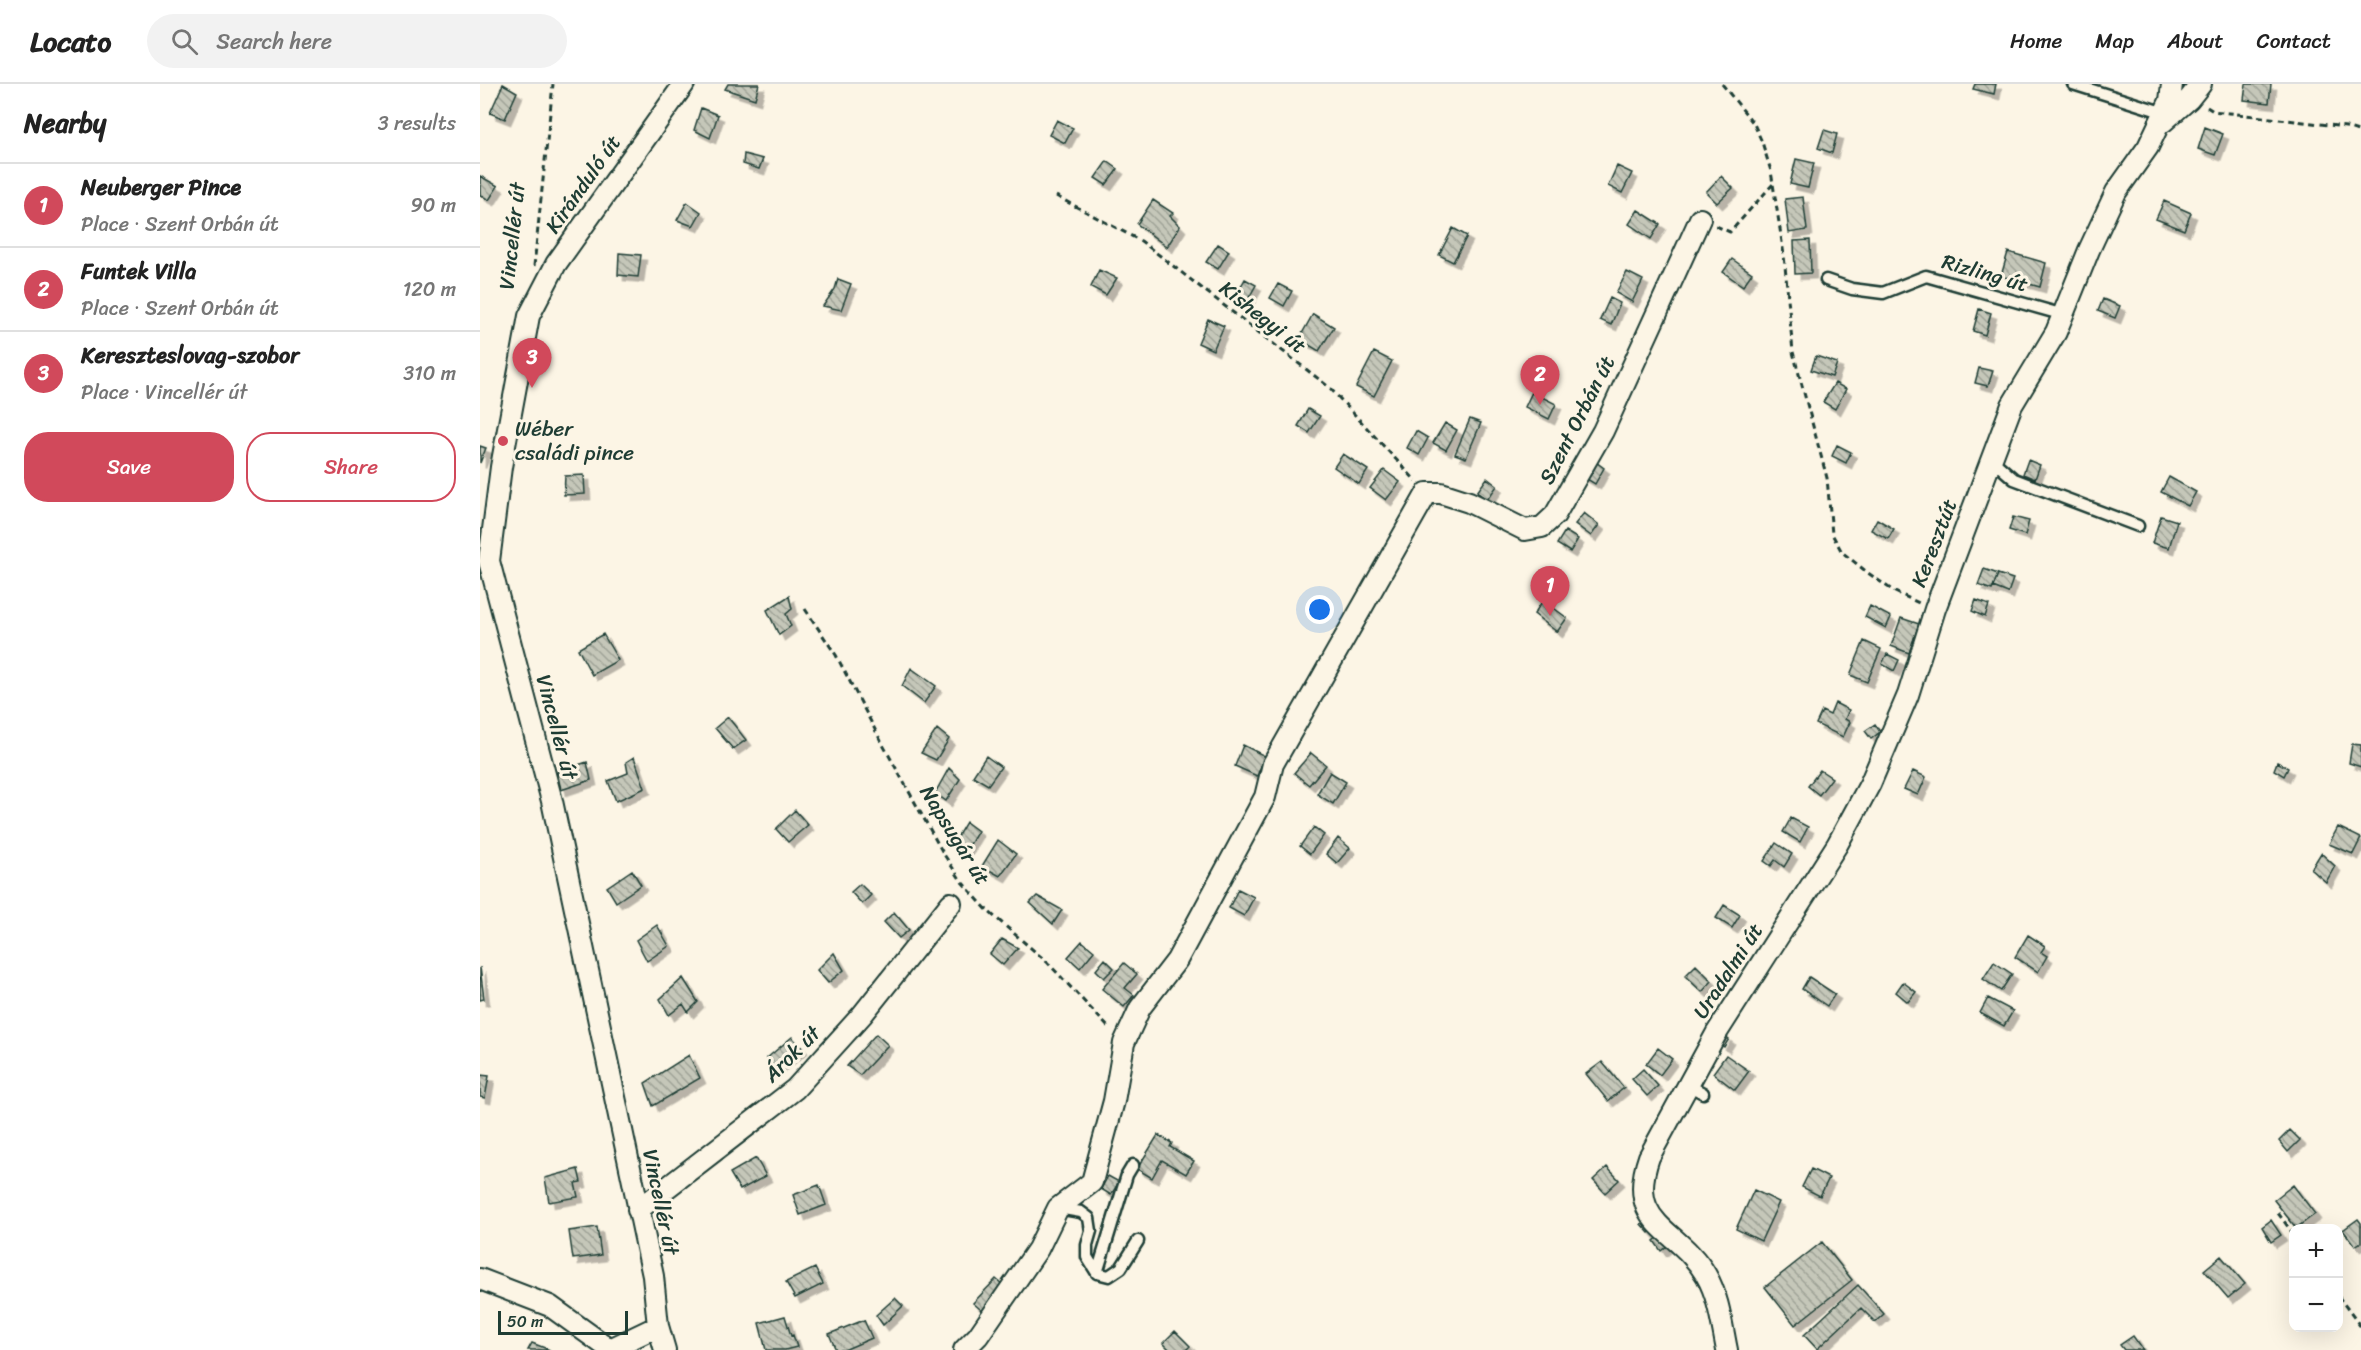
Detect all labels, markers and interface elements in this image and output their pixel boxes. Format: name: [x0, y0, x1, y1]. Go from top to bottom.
search box: [147, 14, 567, 68]
text: Locato: [30, 17, 111, 66]
text: Search here: [216, 22, 332, 61]
text: Home: [2010, 22, 2062, 60]
text: Map: [2095, 22, 2134, 60]
text: About: [2167, 22, 2224, 60]
text: Contact: [2257, 22, 2331, 60]
icon: search: [168, 25, 201, 58]
text: Nearby: [24, 100, 106, 146]
text: 3 results: [378, 106, 456, 141]
street label: Kiránduló út: [535, 126, 631, 242]
text: Neuberger Pince: [81, 168, 241, 207]
street label: Vincellér út: [487, 179, 537, 291]
text: 1: [39, 188, 48, 223]
text: 90 m: [411, 188, 456, 223]
text: Place · Szent Orbán út: [81, 207, 279, 242]
street label: Rizling út: [1937, 243, 2033, 303]
text: Funtek Villa: [81, 252, 196, 291]
street label: Kishegyi út: [1211, 270, 1315, 364]
text: 2: [38, 272, 49, 307]
text: 120 m: [403, 272, 456, 307]
text: Place · Szent Orbán út: [81, 291, 279, 326]
text: Kereszteslovag-szobor: [81, 336, 299, 375]
pin: 3: [512, 338, 552, 388]
street label: Szent Orbán út: [1528, 349, 1626, 491]
text: 3: [38, 356, 49, 391]
text: 310 m: [403, 356, 456, 391]
pin: 2: [1520, 356, 1560, 405]
text: Place · Vincellér út: [81, 375, 247, 410]
place label: Wéber családi pince: [515, 410, 634, 472]
button: Save: [24, 432, 234, 502]
button: Share: [246, 432, 456, 502]
marker: Wéber családi pince: [496, 434, 510, 448]
street label: Keresztút: [1900, 493, 1968, 593]
pin: 1: [1530, 566, 1570, 616]
your location: [1305, 595, 1334, 624]
street label: Vincellér út: [525, 670, 590, 785]
street label: Napsugár út: [909, 777, 1001, 893]
street label: Uradalmi út: [1683, 915, 1773, 1027]
street label: Árok út: [753, 1015, 831, 1093]
street label: Vincellér út: [631, 1146, 691, 1260]
map controls: [2289, 1224, 2343, 1332]
button: +: [2289, 1224, 2343, 1278]
button: −: [2289, 1278, 2343, 1332]
text: 50 m: [507, 1307, 543, 1336]
scale bar: [498, 1308, 628, 1336]

